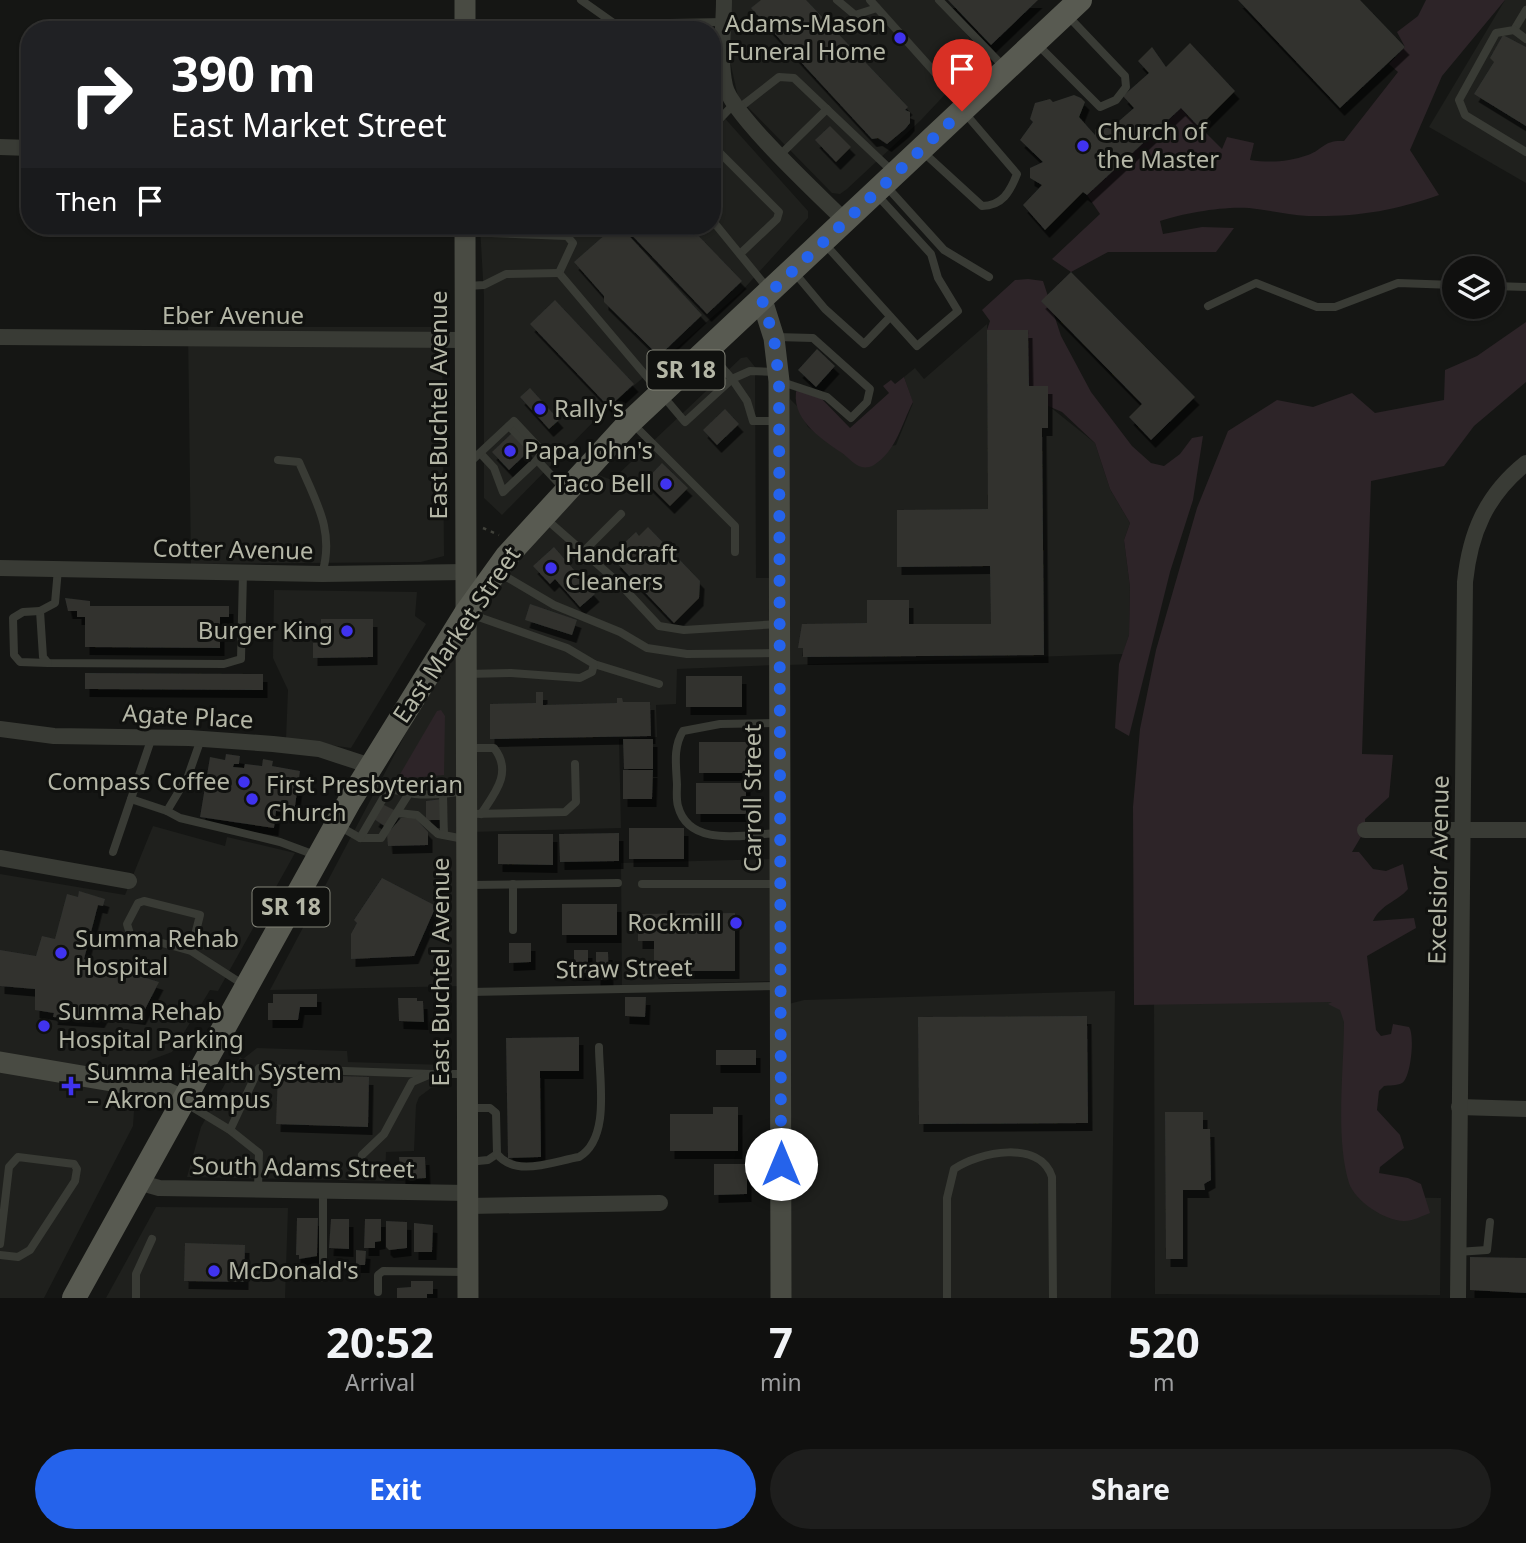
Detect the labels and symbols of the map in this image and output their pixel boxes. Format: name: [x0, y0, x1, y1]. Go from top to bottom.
place label: Adams-Mason Funeral Home: [725, 6, 886, 67]
marker: Adams-Mason Funeral Home: [892, 30, 908, 46]
pin: [932, 39, 992, 111]
place label: Church of the Master: [1097, 114, 1219, 175]
marker: Church of the Master: [1075, 138, 1091, 154]
street label: East Buchtel Avenue: [421, 291, 454, 519]
street label: Eber Avenue: [162, 298, 304, 331]
road number: SR 18: [648, 350, 724, 390]
place label: Rally's: [554, 391, 624, 424]
marker: Rally's: [532, 401, 548, 417]
place label: Papa John's: [524, 433, 653, 466]
marker: Papa John's: [502, 443, 518, 459]
place label: Taco Bell: [553, 466, 652, 499]
marker: Taco Bell: [658, 476, 674, 492]
street label: Cotter Avenue: [152, 531, 314, 566]
place label: Handcraft Cleaners: [565, 536, 678, 597]
street label: East Market Street: [384, 539, 527, 729]
marker: Handcraft Cleaners: [543, 560, 559, 576]
place label: Burger King: [198, 613, 333, 646]
marker: Burger King: [339, 623, 355, 639]
street label: Agate Place: [122, 696, 254, 735]
street label: Carroll Street: [735, 724, 768, 872]
place label: Compass Coffee: [47, 764, 230, 797]
place label: First Presbyterian Church: [266, 767, 463, 828]
marker: Compass Coffee: [236, 774, 252, 790]
street label: Excelsior Avenue: [1419, 775, 1456, 965]
marker: First Presbyterian Church: [244, 791, 260, 807]
street label: East Buchtel Avenue: [423, 858, 456, 1086]
road number: SR 18: [252, 888, 330, 926]
place label: Rockmill: [627, 905, 722, 938]
marker: Rockmill: [728, 915, 744, 931]
place label: Summa Rehab Hospital: [75, 921, 239, 982]
marker: Summa Rehab Hospital: [53, 945, 69, 961]
street label: Straw Street: [555, 950, 693, 985]
place label: Summa Rehab Hospital Parking: [58, 994, 244, 1055]
marker: Summa Rehab Hospital Parking: [36, 1018, 52, 1034]
place label: Summa Health System – Akron Campus: [87, 1054, 342, 1115]
marker: Summa Health System – Akron Campus: [61, 1076, 81, 1096]
position arrow: [744, 1127, 818, 1201]
street label: South Adams Street: [191, 1148, 415, 1185]
place label: McDonald's: [228, 1253, 359, 1286]
marker: McDonald's: [206, 1263, 222, 1279]

